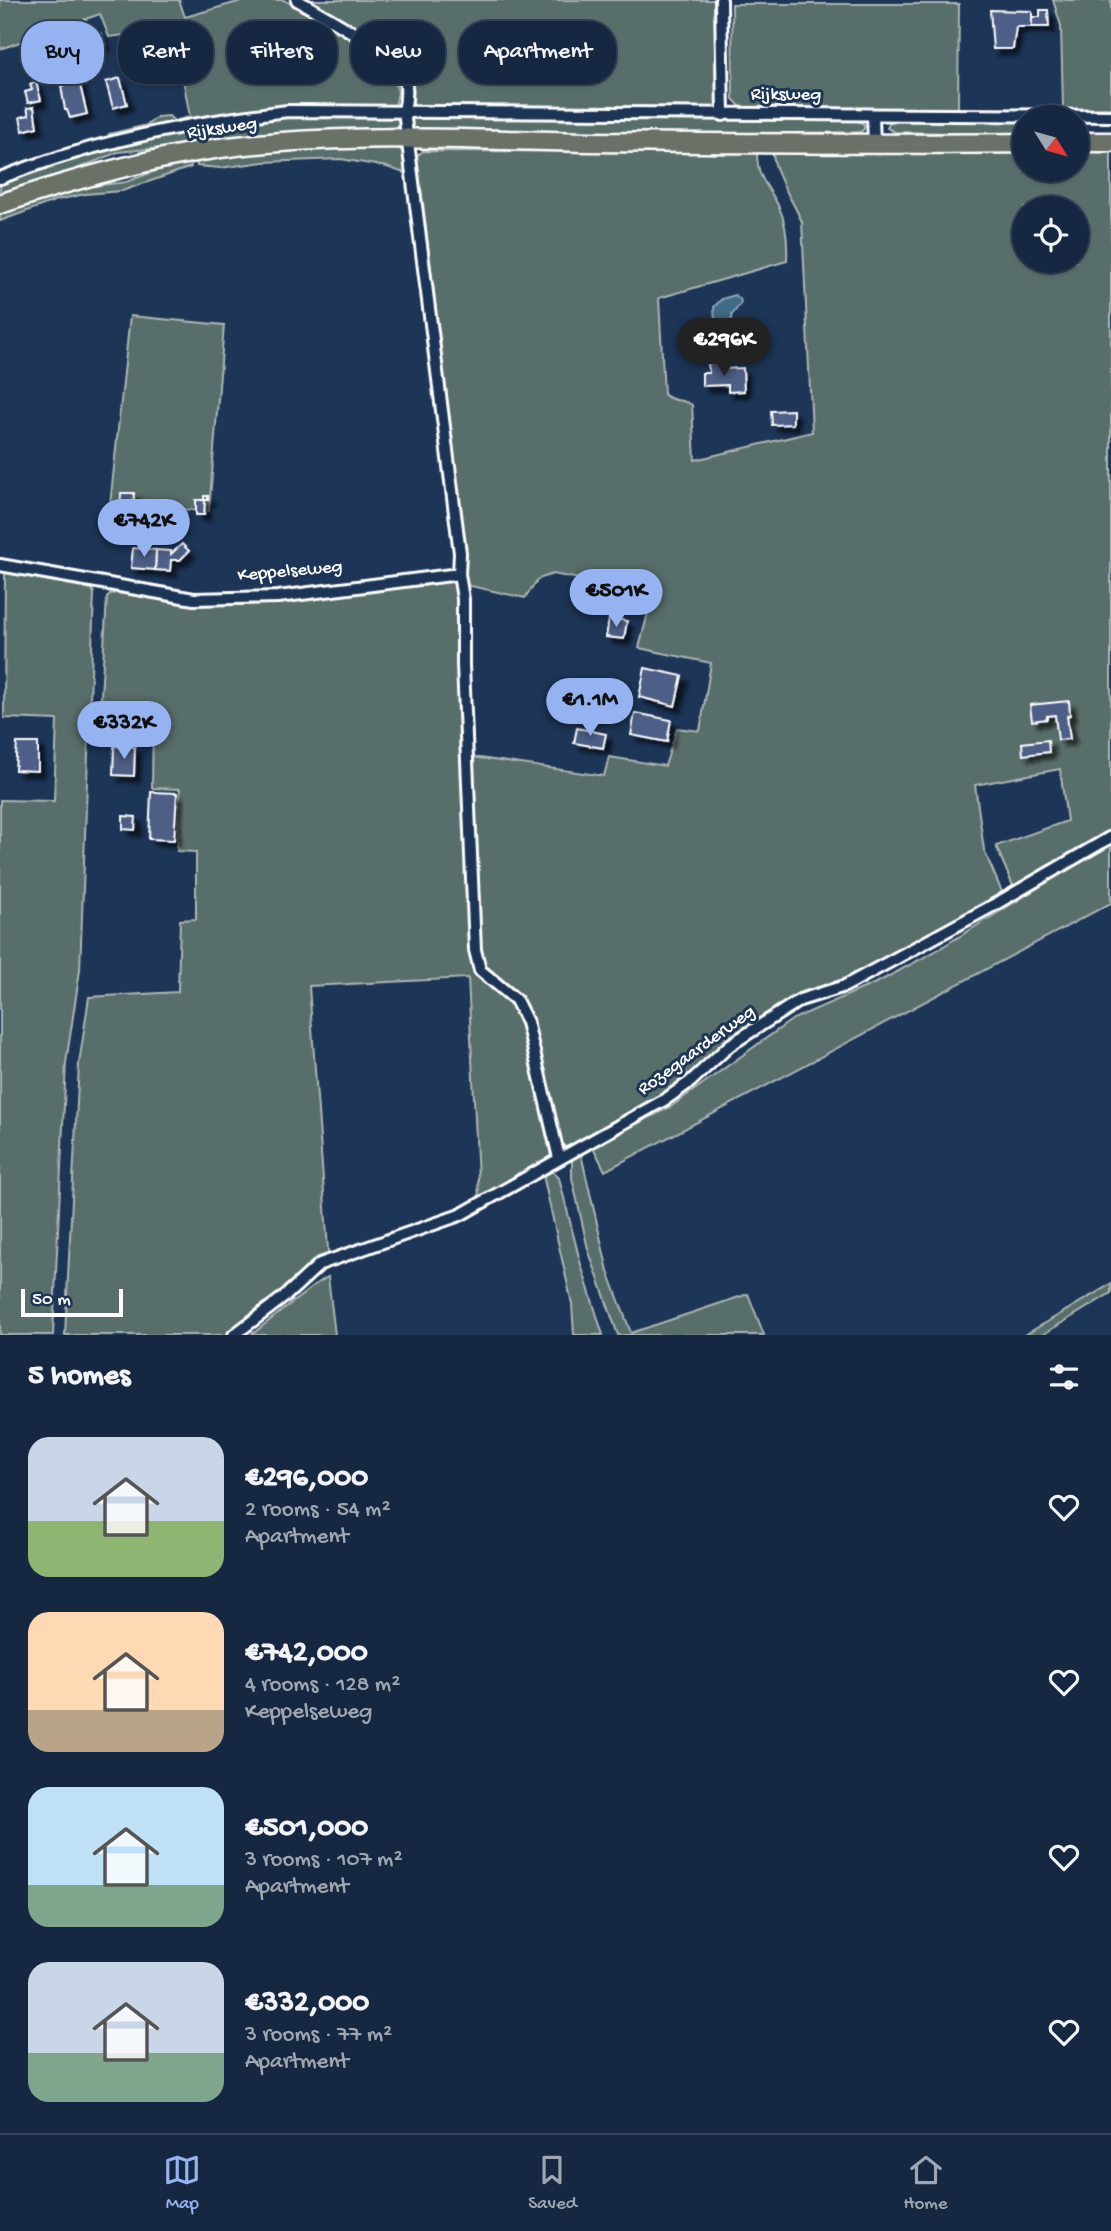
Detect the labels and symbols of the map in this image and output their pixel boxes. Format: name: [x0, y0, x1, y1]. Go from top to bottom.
street label: Rijksweg: [751, 84, 821, 107]
north arrow: [1012, 105, 1088, 182]
street label: Rijksweg: [186, 113, 259, 145]
pin: €296K: [675, 318, 773, 378]
pin: €742K: [95, 500, 193, 559]
street label: Keppelseweg: [237, 556, 344, 588]
pin: €501K: [567, 570, 665, 629]
pin: €1.1M: [541, 678, 639, 738]
pin: €332K: [75, 702, 173, 761]
street label: Rozegaarderweg: [634, 1001, 760, 1101]
scale bar: [21, 1286, 122, 1318]

